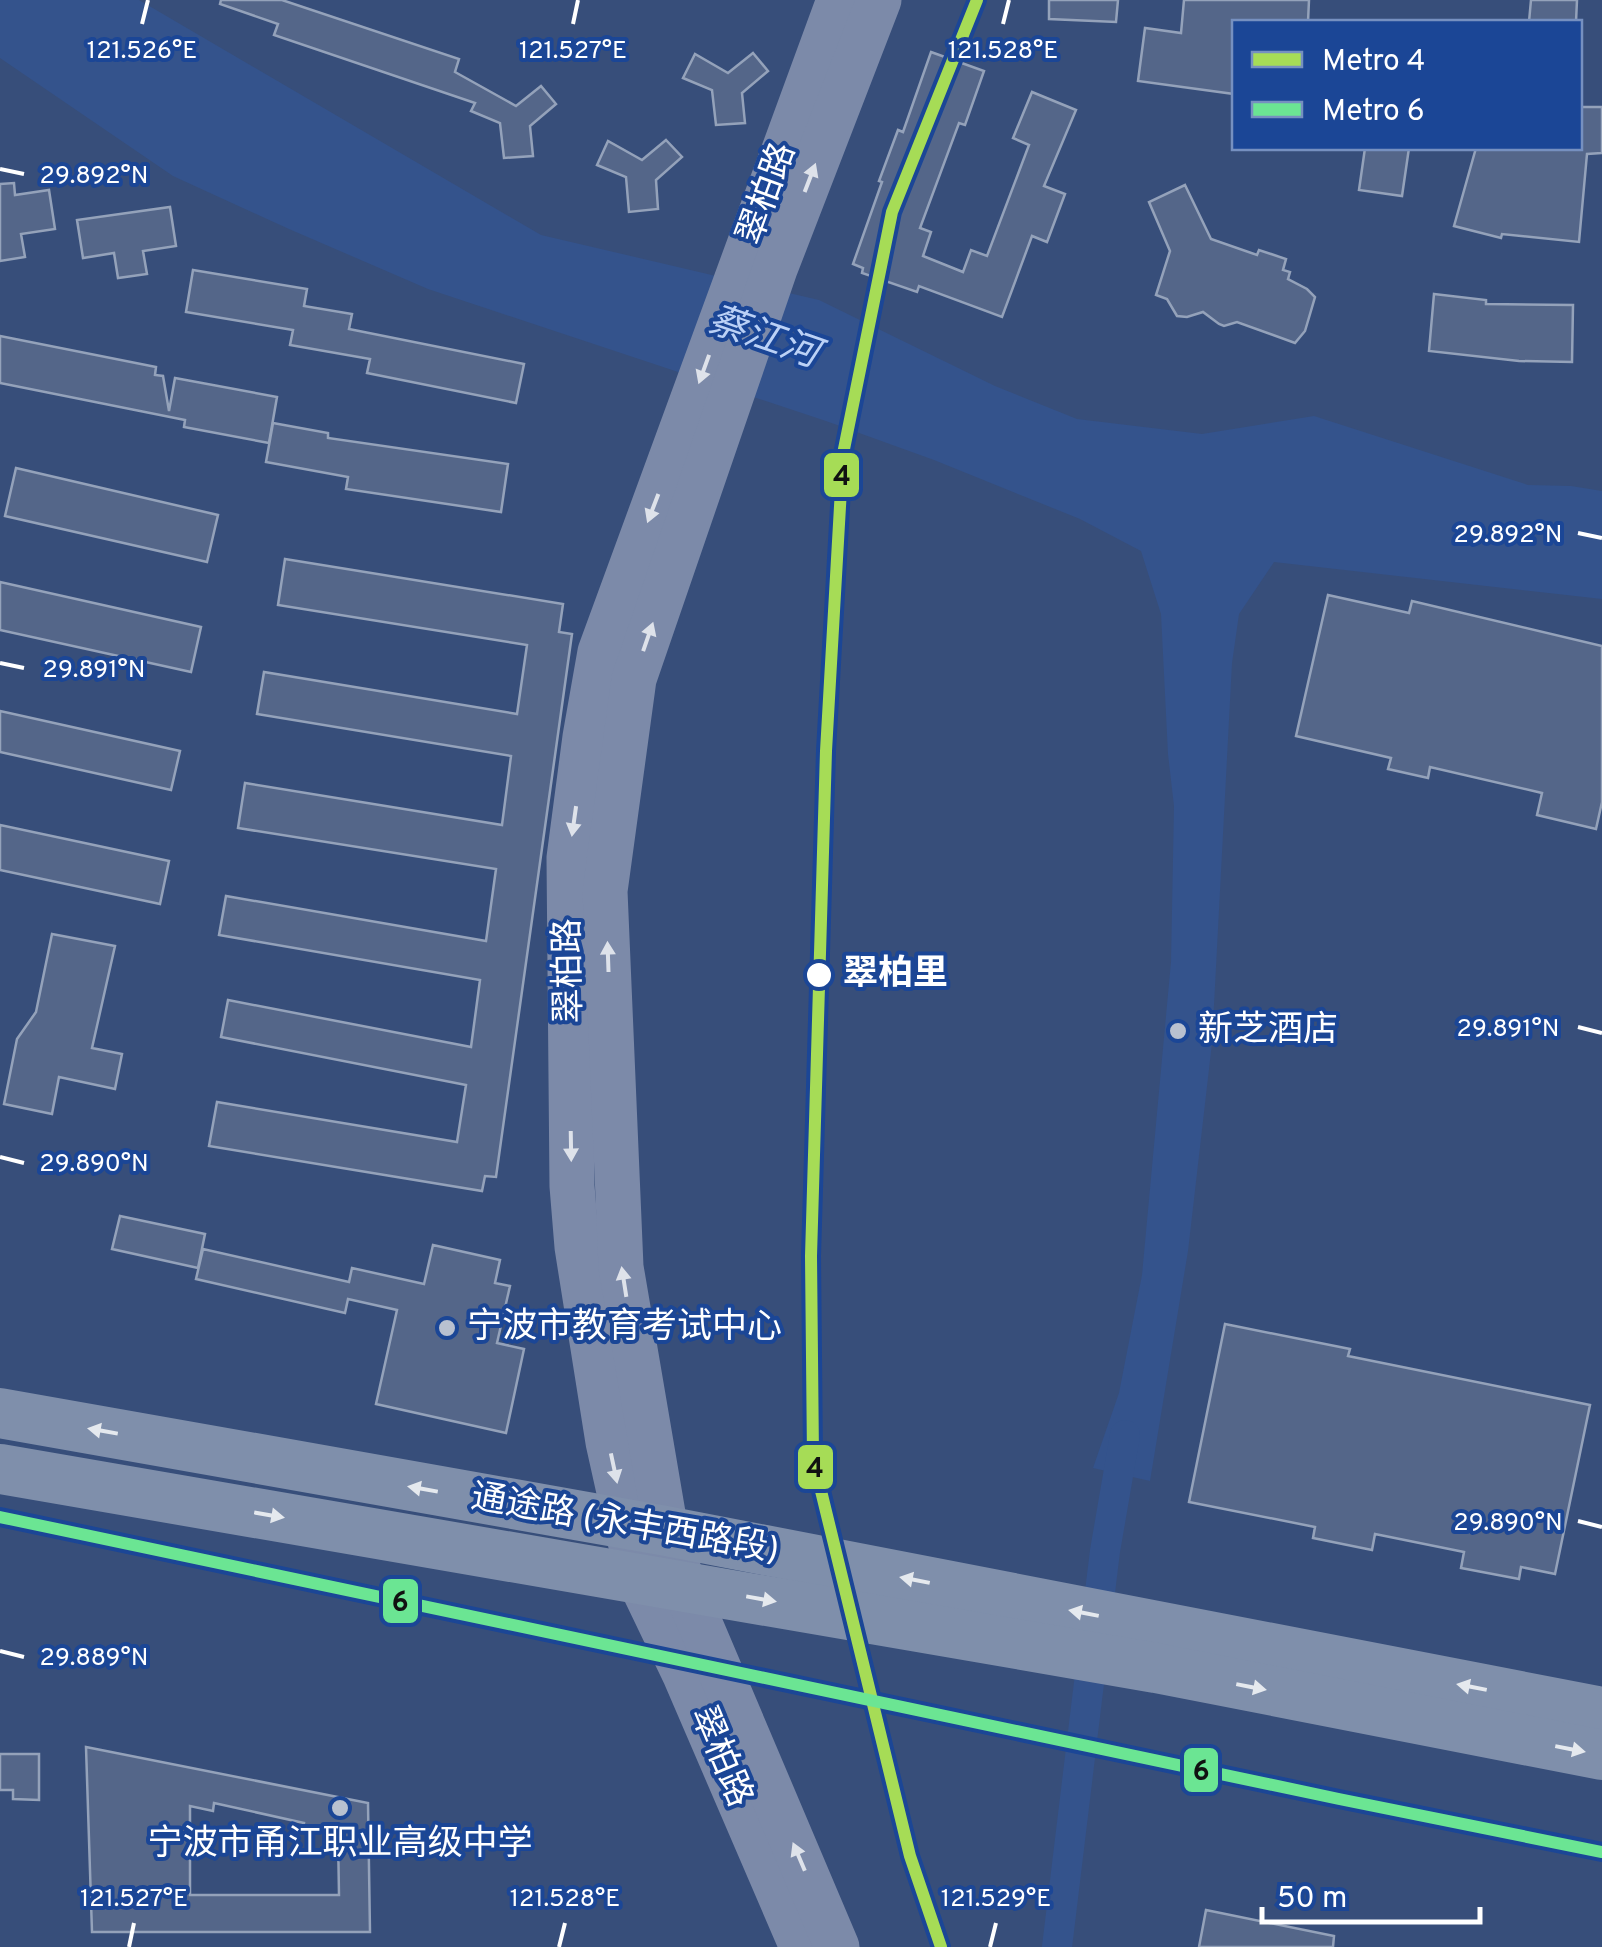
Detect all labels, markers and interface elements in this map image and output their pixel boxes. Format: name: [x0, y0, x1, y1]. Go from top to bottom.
legend: [1232, 20, 1582, 150]
text: 121.526°E: [87, 36, 197, 68]
text: 121.527°E: [519, 36, 627, 68]
text: 121.528°E: [948, 36, 1058, 68]
text: Metro 4: [1322, 44, 1426, 81]
text: Metro 6: [1322, 94, 1425, 131]
street label: 翠柏路: [729, 137, 807, 251]
text: 29.892°N: [40, 161, 148, 193]
one-way arrow: [803, 163, 819, 193]
water label: 蔡江河: [701, 297, 831, 383]
one-way arrow: [696, 354, 711, 384]
line badge: 4: [822, 451, 861, 499]
text: 4: [833, 460, 851, 496]
one-way arrow: [645, 493, 660, 523]
text: 29.892°N: [1454, 520, 1562, 552]
one-way arrow: [642, 621, 657, 651]
text: 29.891°N: [43, 655, 145, 687]
one-way arrow: [565, 806, 581, 838]
street label: 翠柏路: [547, 918, 593, 1024]
one-way arrow: [600, 941, 616, 973]
place label: 翠柏里: [843, 953, 948, 997]
marker: 翠柏里: [804, 960, 834, 990]
place label: 新芝酒店: [1198, 1009, 1338, 1053]
text: 29.891°N: [1457, 1014, 1559, 1046]
marker: 新芝酒店: [1167, 1020, 1189, 1042]
one-way arrow: [564, 1131, 580, 1163]
text: 29.890°N: [39, 1149, 149, 1181]
one-way arrow: [615, 1266, 631, 1297]
place label: 宁波市教育考试中心: [467, 1306, 782, 1350]
marker: 宁波市教育考试中心: [436, 1317, 458, 1339]
one-way arrow: [87, 1423, 119, 1438]
line badge: 4: [796, 1443, 835, 1491]
text: 4: [806, 1452, 824, 1488]
one-way arrow: [606, 1453, 622, 1484]
street label: 通途路 (永丰西路段): [467, 1476, 783, 1574]
one-way arrow: [408, 1480, 439, 1496]
one-way arrow: [253, 1508, 285, 1523]
text: 29.890°N: [1453, 1508, 1563, 1540]
one-way arrow: [899, 1572, 930, 1588]
line badge: 6: [381, 1577, 420, 1625]
text: 6: [391, 1586, 409, 1622]
one-way arrow: [746, 1592, 778, 1607]
one-way arrow: [1068, 1605, 1099, 1621]
text: 29.889°N: [40, 1643, 148, 1675]
one-way arrow: [1236, 1679, 1267, 1695]
one-way arrow: [1456, 1679, 1487, 1695]
street label: 翠柏路: [679, 1700, 761, 1814]
one-way arrow: [1555, 1742, 1586, 1758]
line badge: 6: [1182, 1746, 1220, 1794]
text: 6: [1192, 1755, 1210, 1791]
marker: 宁波市甬江职业高级中学: [329, 1797, 351, 1819]
place label: 宁波市甬江职业高级中学: [147, 1823, 533, 1867]
one-way arrow: [790, 1842, 806, 1872]
scale bar: [1262, 1862, 1480, 1924]
text: 50 m: [1277, 1881, 1347, 1918]
text: 121.527°E: [80, 1884, 188, 1916]
text: 121.528°E: [510, 1884, 620, 1916]
text: 121.529°E: [941, 1884, 1051, 1916]

